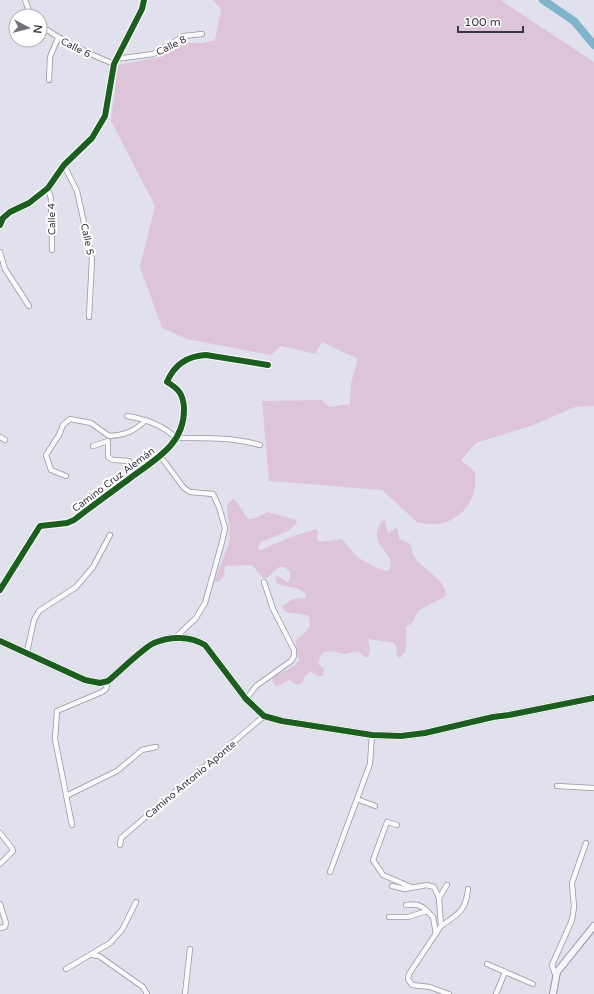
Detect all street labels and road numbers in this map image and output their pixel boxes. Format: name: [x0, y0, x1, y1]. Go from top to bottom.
street label: Calle 8: [154, 33, 188, 58]
street label: Calle 6: [59, 35, 93, 61]
street label: Calle 4: [46, 203, 58, 235]
street label: Calle 5: [78, 222, 96, 256]
street label: Camino Cruz Alemán: [70, 445, 157, 515]
street label: Camino Antonio Aponte: [143, 738, 239, 821]

